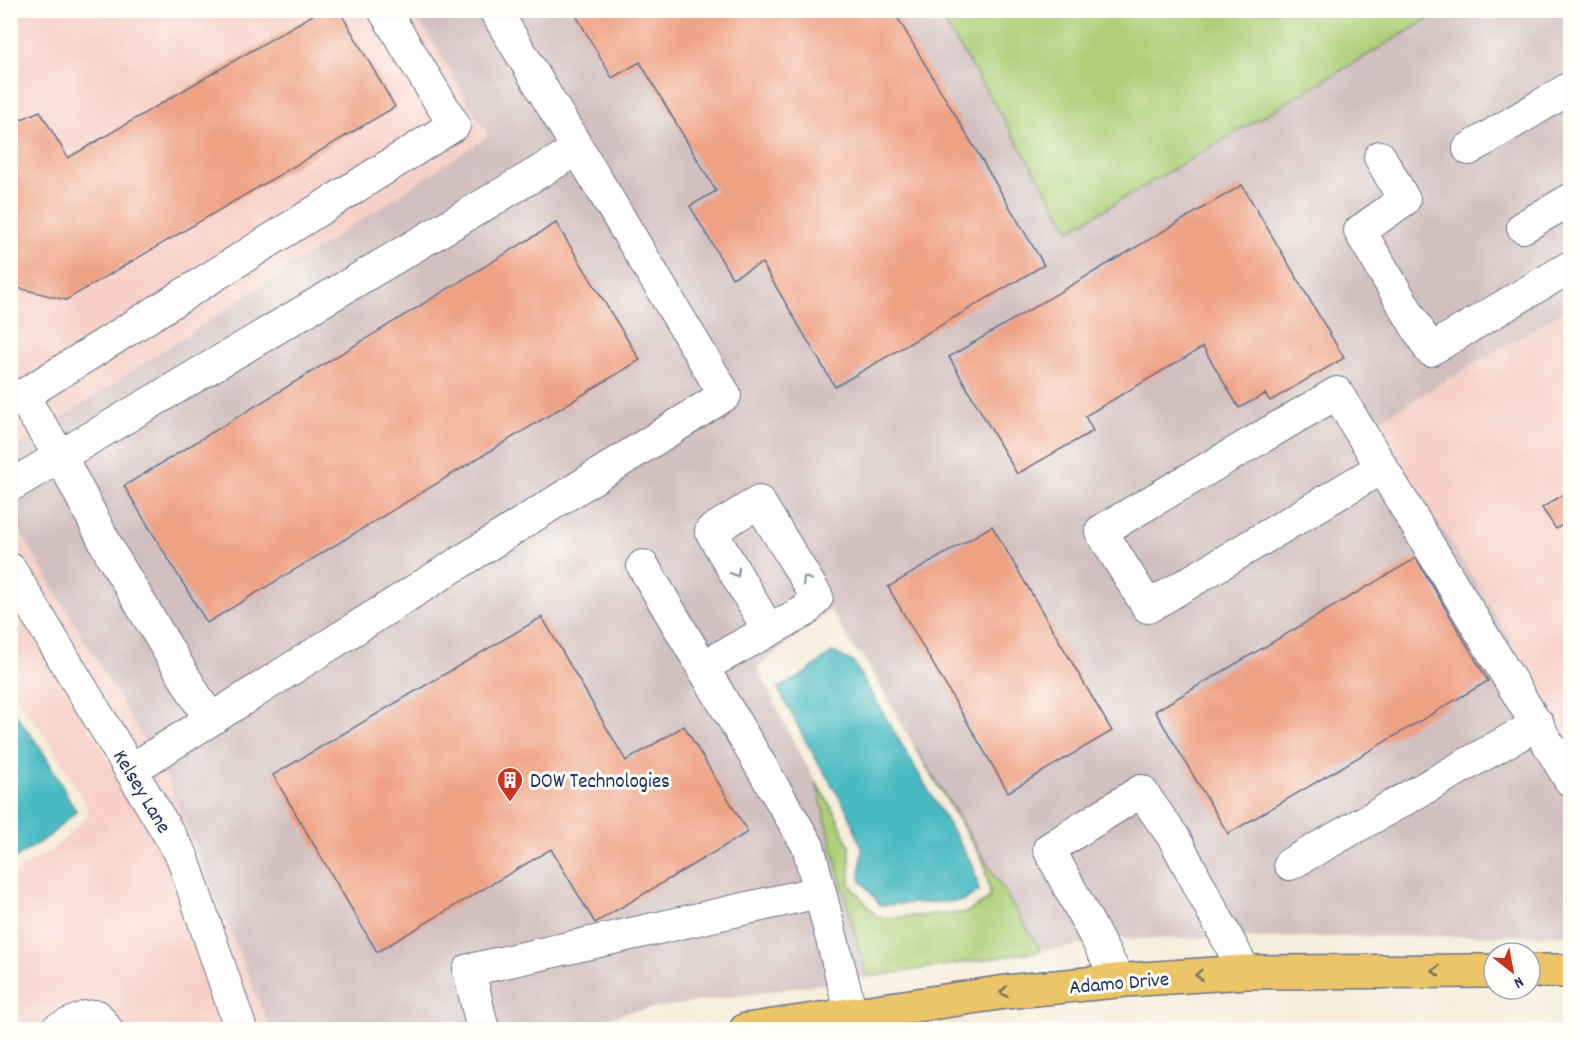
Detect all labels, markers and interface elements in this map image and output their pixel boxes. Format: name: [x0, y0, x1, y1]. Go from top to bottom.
one-way arrow: [728, 567, 740, 577]
one-way arrow: [802, 576, 814, 586]
street label: Kelsey Lane: [104, 745, 177, 840]
building icon: DOW Technologies: [495, 765, 525, 803]
place label: DOW Technologies: [530, 768, 670, 798]
north arrow: [1482, 941, 1542, 1001]
one-way arrow: [1431, 965, 1440, 977]
street label: Adamo Drive: [1068, 966, 1170, 1004]
one-way arrow: [1194, 968, 1203, 981]
text: N: [1509, 970, 1528, 994]
one-way arrow: [1000, 986, 1009, 998]

